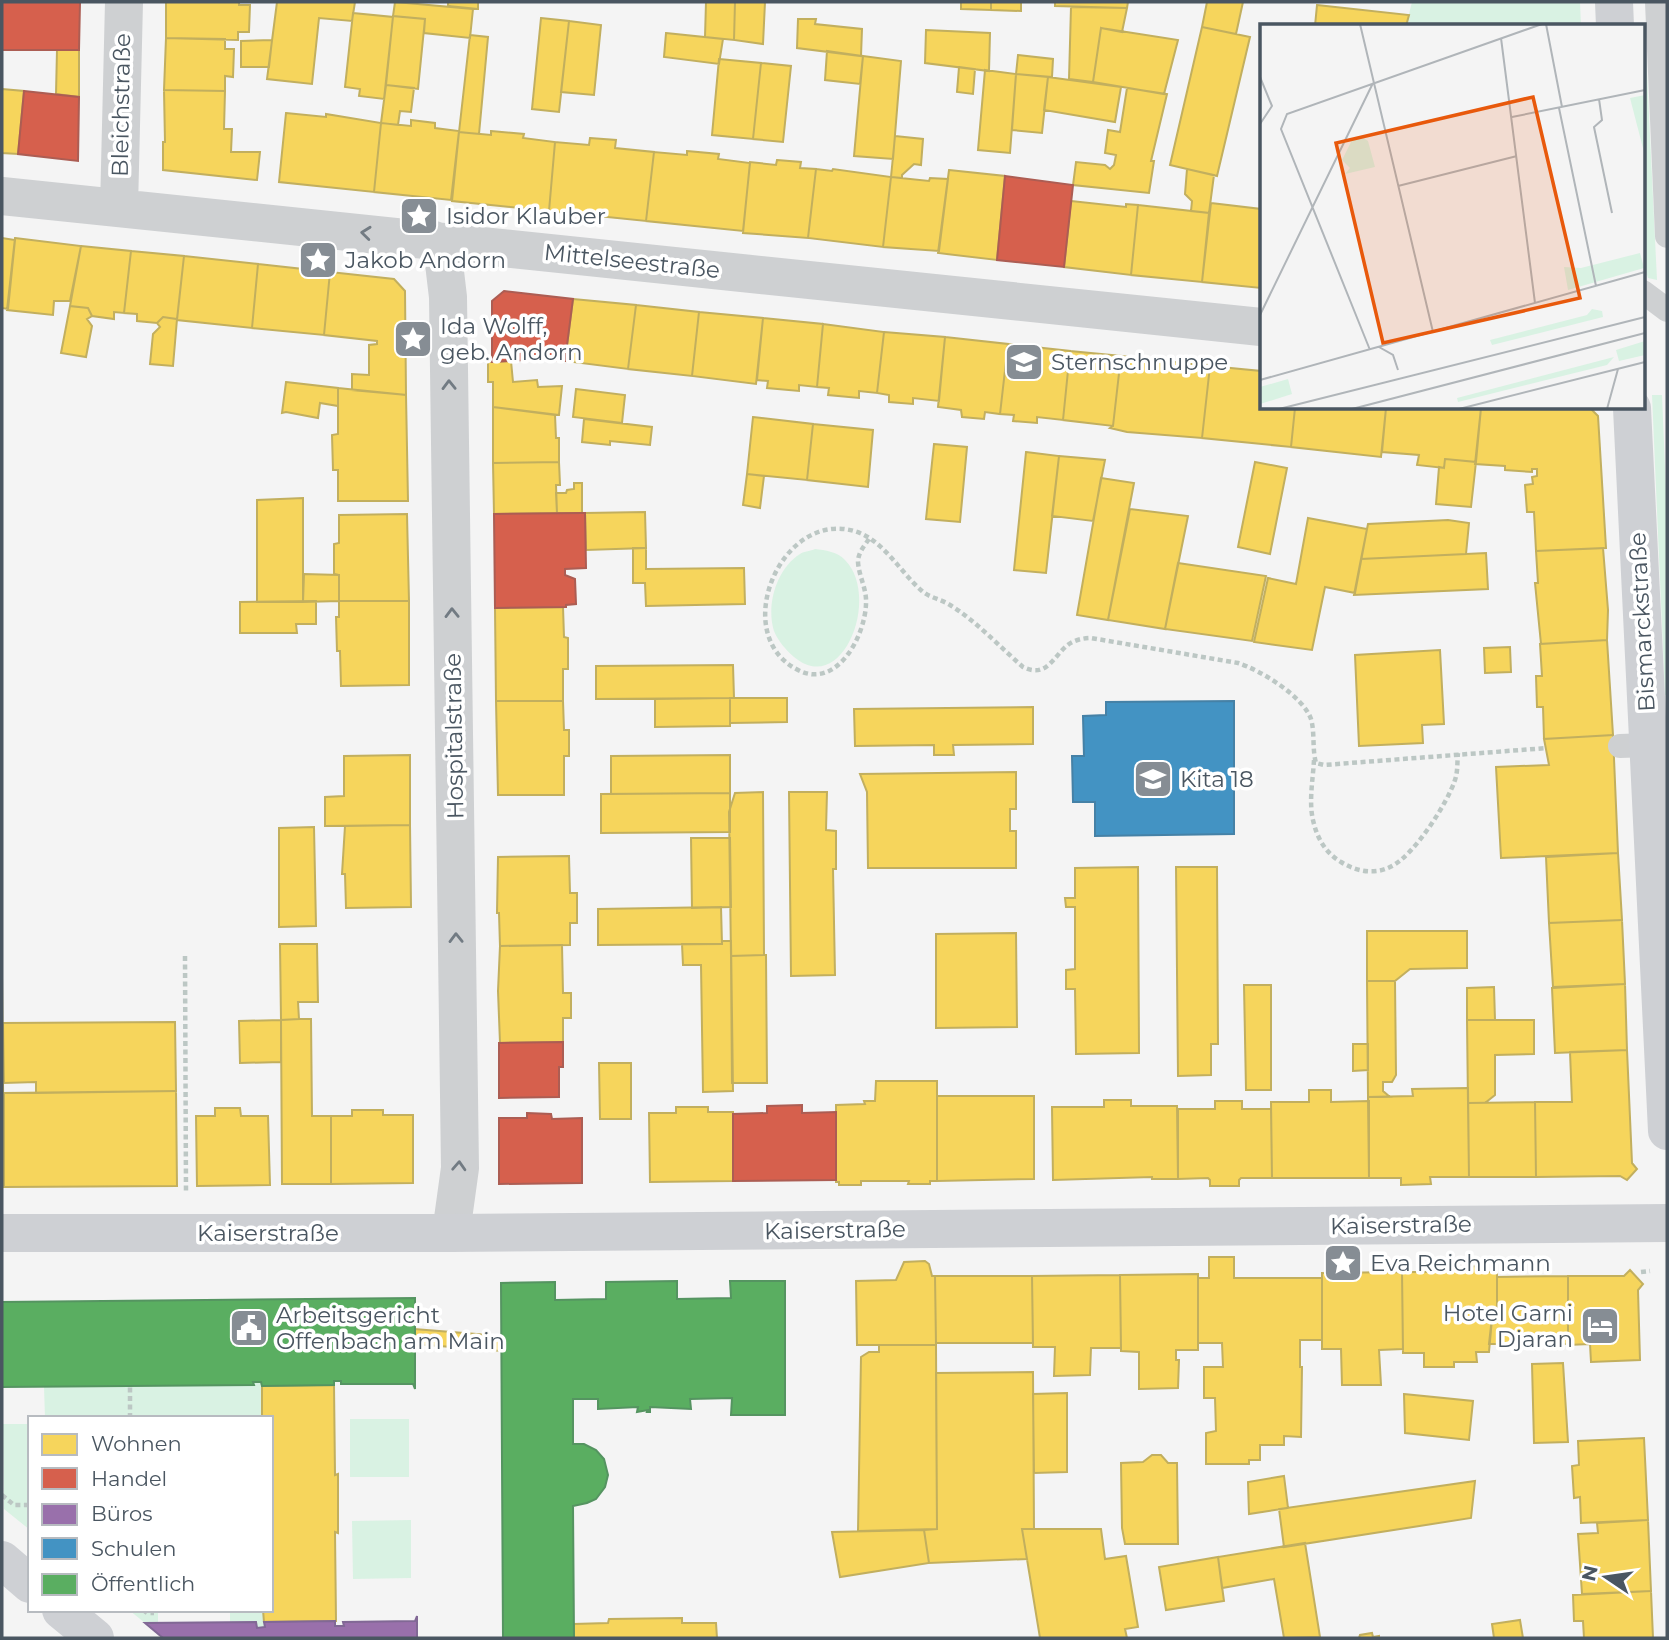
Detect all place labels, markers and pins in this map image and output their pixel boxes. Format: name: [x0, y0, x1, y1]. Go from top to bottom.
place icon: Isidor Klauber: [398, 195, 440, 237]
place label: Isidor Klauber: [446, 202, 606, 230]
place icon: Jakob Andorn: [297, 239, 339, 281]
place label: Jakob Andorn: [344, 246, 506, 274]
place label: Ida Wolff, geb. Andorn: [440, 312, 582, 366]
place icon: Ida Wolff, geb. Andorn: [392, 318, 434, 360]
school or university icon: Sternschnuppe: [1003, 341, 1045, 383]
place label: Sternschnuppe: [1051, 348, 1228, 376]
school or university icon: Kita 18: [1132, 758, 1174, 800]
place label: Kita 18: [1180, 765, 1254, 793]
place icon: Eva Reichmann: [1322, 1242, 1364, 1284]
place label: Eva Reichmann: [1370, 1249, 1551, 1277]
place label: Hotel Garni Djaran: [1443, 1299, 1573, 1353]
place label: Arbeitsgericht Offenbach am Main: [276, 1301, 505, 1355]
hotel icon: Hotel Garni Djaran: [1579, 1305, 1621, 1347]
public building icon: Arbeitsgericht Offenbach am Main: [228, 1307, 270, 1349]

